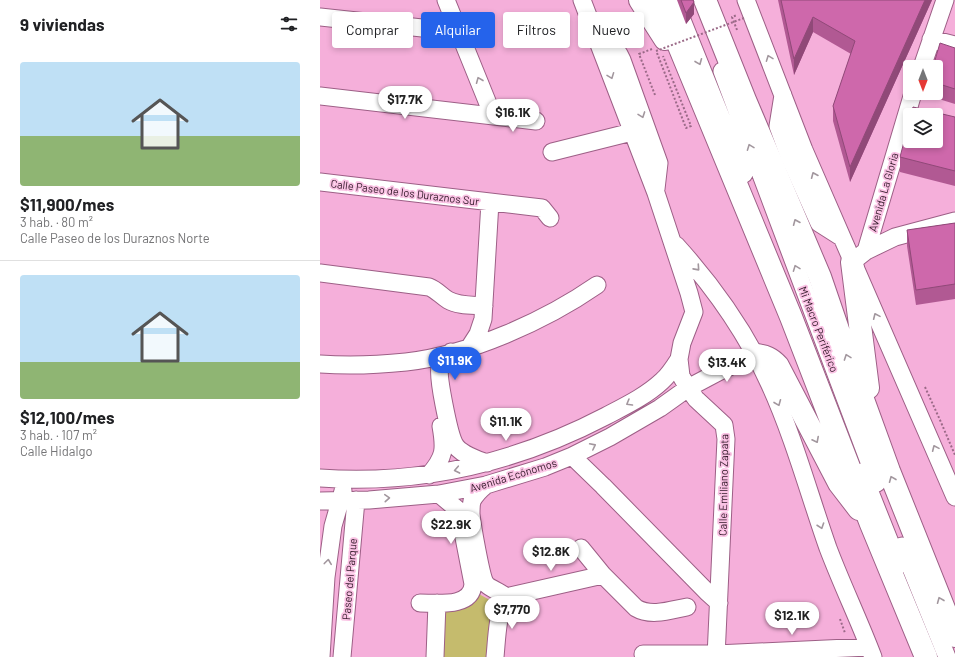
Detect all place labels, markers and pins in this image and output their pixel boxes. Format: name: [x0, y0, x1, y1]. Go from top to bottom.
pin: $17.7K: [372, 86, 438, 120]
pin: $16.1K: [480, 99, 546, 133]
pin: $11.9K: [422, 347, 488, 381]
pin: $13.4K: [694, 349, 760, 383]
pin: $11.1K: [473, 408, 539, 442]
pin: $22.9K: [418, 511, 484, 545]
pin: $12.8K: [518, 538, 584, 572]
pin: $7,770: [479, 596, 545, 630]
pin: $12.1K: [759, 602, 825, 636]

